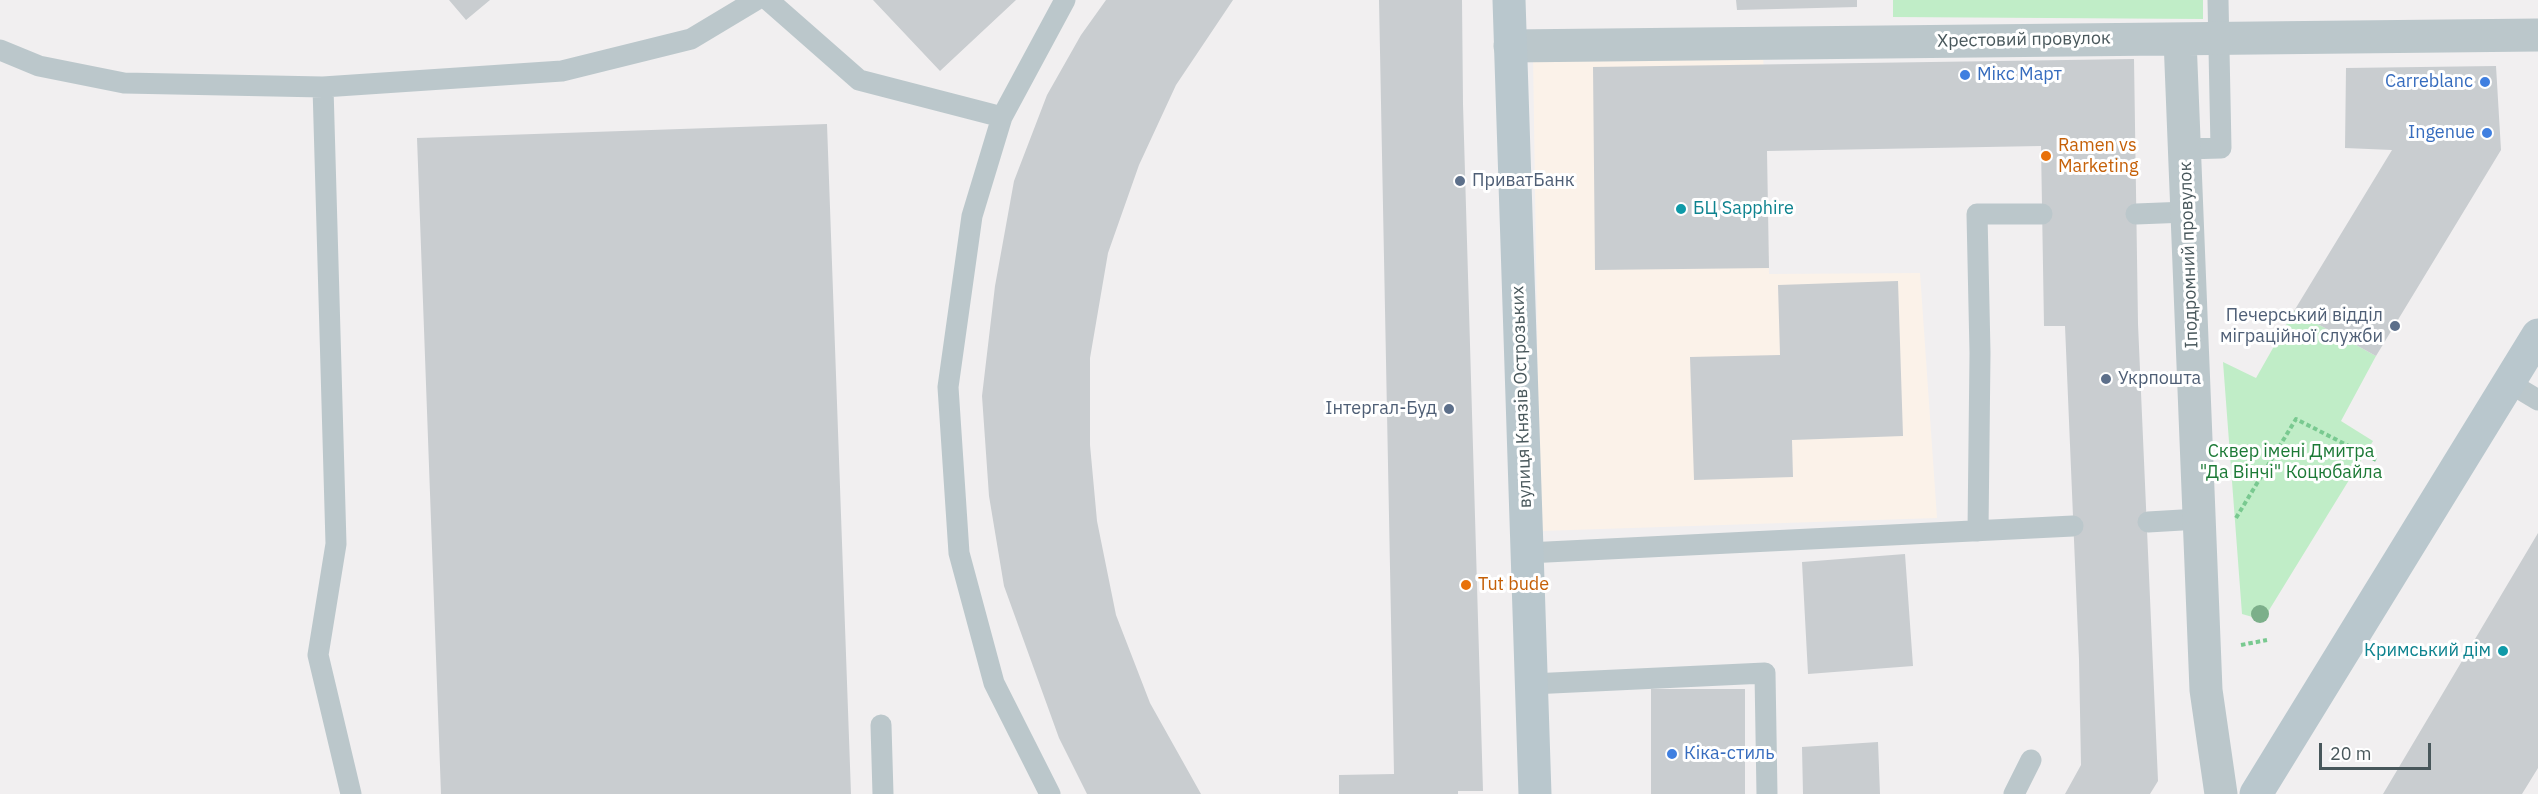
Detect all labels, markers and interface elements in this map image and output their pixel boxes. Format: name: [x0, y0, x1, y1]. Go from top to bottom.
street label: Хрестовий провулок: [1937, 28, 2111, 52]
place label: Мікс Март: [1977, 64, 2062, 86]
marker: Мікс Март: [1958, 68, 1972, 82]
place label: Carreblanc: [2385, 71, 2473, 93]
marker: Carreblanc: [2478, 75, 2492, 89]
place label: Ingenue: [2408, 122, 2475, 144]
marker: Ingenue: [2480, 126, 2494, 140]
place label: Ramen vs Marketing: [2058, 135, 2138, 178]
marker: Ramen vs Marketing: [2039, 149, 2053, 163]
street label: Іподромний провулок: [2175, 161, 2203, 349]
place label: ПриватБанк: [1472, 170, 1575, 192]
marker: ПриватБанк: [1453, 174, 1467, 188]
place label: БЦ Sapphire: [1693, 198, 1794, 220]
marker: БЦ Sapphire: [1674, 202, 1688, 216]
street label: вулиця Князів Острозьких: [1507, 285, 1537, 509]
place label: Печерський відділ міграційної служби: [2220, 305, 2383, 348]
marker: Печерський відділ міграційної служби: [2388, 319, 2402, 333]
place label: Укрпошта: [2118, 368, 2201, 390]
marker: Укрпошта: [2099, 372, 2113, 386]
place label: Інтергал-Буд: [1325, 398, 1437, 420]
marker: Інтергал-Буд: [1442, 402, 1456, 416]
park label: Сквер імені Дмитра "Да Вінчі" Коцюбайла: [2200, 441, 2382, 484]
place label: Tut bude: [1478, 574, 1549, 596]
marker: Tut bude: [1459, 578, 1473, 592]
place label: Кримський дім: [2364, 640, 2491, 662]
marker: Кримський дім: [2496, 644, 2510, 658]
scale bar: [2322, 731, 2434, 769]
text: 20 m: [2330, 742, 2372, 765]
place label: Кіка-стиль: [1684, 743, 1775, 765]
marker: Кіка-стиль: [1665, 747, 1679, 761]

